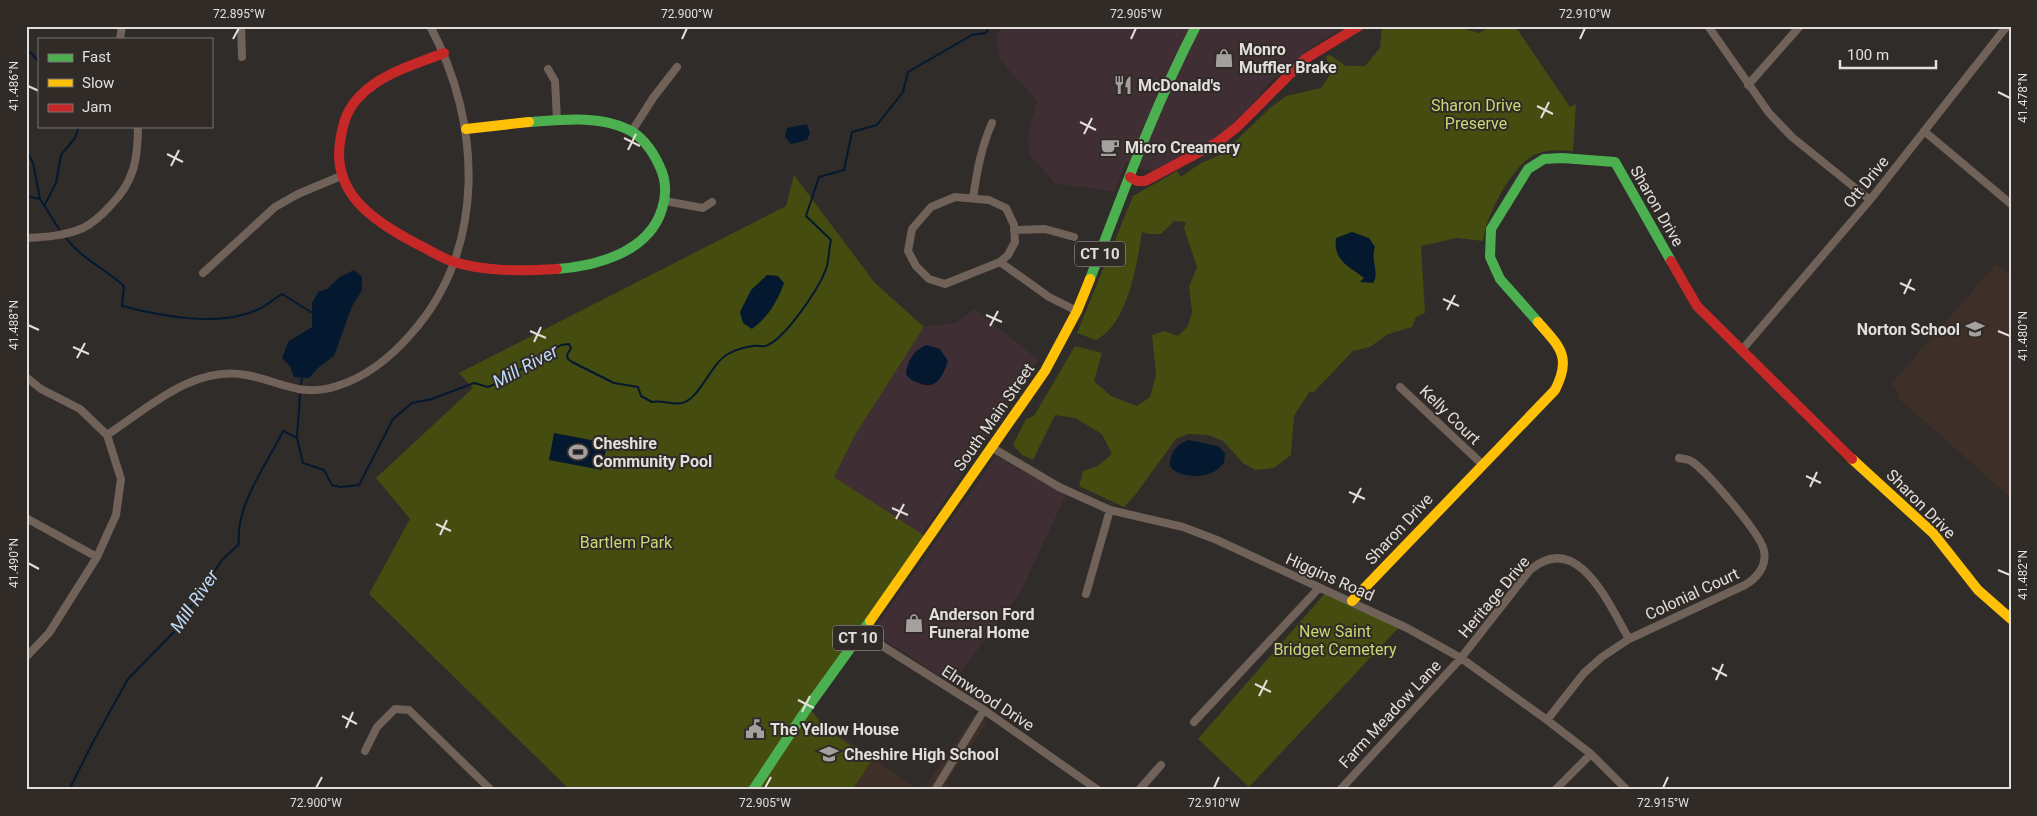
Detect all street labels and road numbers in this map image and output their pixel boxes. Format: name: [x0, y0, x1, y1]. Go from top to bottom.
street label: Ott Drive: [1839, 152, 1893, 212]
street label: Sharon Drive: [1626, 162, 1688, 250]
road number: CT 10: [1075, 242, 1125, 266]
street label: South Main Street: [950, 360, 1038, 474]
street label: Kelly Court: [1416, 381, 1484, 449]
street label: Sharon Drive: [1882, 465, 1960, 543]
street label: Sharon Drive: [1361, 490, 1437, 568]
street label: Higgins Road: [1283, 549, 1377, 605]
street label: Heritage Drive: [1454, 552, 1534, 642]
street label: Colonial Court: [1642, 564, 1742, 624]
road number: CT 10: [833, 626, 883, 650]
street label: Farm Meadow Lane: [1335, 656, 1445, 772]
street label: Elmwood Drive: [938, 661, 1038, 735]

